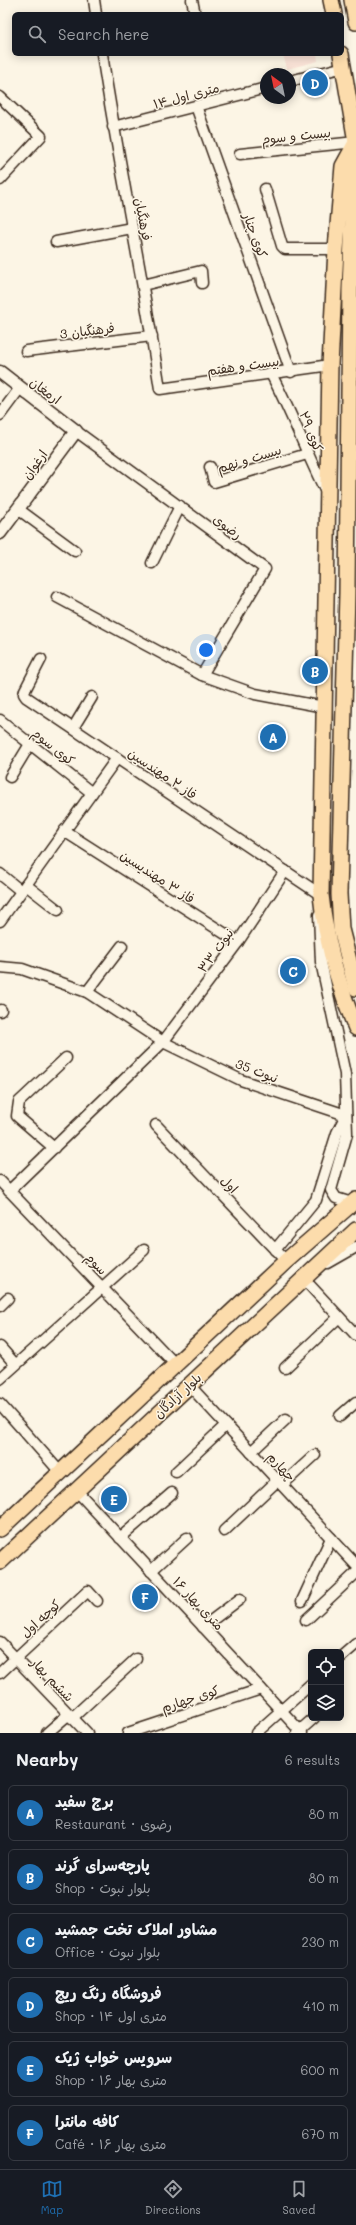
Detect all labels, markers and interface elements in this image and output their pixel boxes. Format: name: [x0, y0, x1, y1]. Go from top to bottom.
search box: [12, 12, 344, 56]
icon: search: [26, 23, 48, 45]
text: Search here: [58, 24, 149, 44]
north arrow: [260, 68, 296, 104]
pin: D: [302, 68, 328, 98]
street label: ۱۴ متری اول: [151, 78, 221, 113]
street label: بیست و سوم: [260, 123, 332, 150]
street label: فرهنگیان: [131, 196, 156, 242]
street label: کوی چنار: [239, 209, 272, 261]
street label: فرهنگیان 3: [59, 318, 116, 343]
street label: بیست و هفتم: [206, 352, 281, 381]
street label: ارمغان: [26, 373, 65, 408]
street label: کوی ۲۹: [295, 408, 328, 455]
street label: بیست و نهم: [215, 440, 284, 479]
street label: ارغوان: [18, 446, 51, 483]
street label: رضوی: [210, 510, 246, 543]
your location: [196, 640, 216, 660]
pin: B: [302, 656, 328, 686]
pin: A: [260, 722, 286, 752]
street label: کوی سوم: [27, 724, 79, 771]
street label: فاز ۲ مهندسین: [125, 744, 201, 803]
street label: فاز ۳ مهندیسین: [117, 846, 199, 907]
street label: نبوت ۳۳: [193, 925, 238, 976]
pin: C: [280, 956, 306, 986]
street label: نبوت 35: [233, 1054, 281, 1087]
street label: اول: [217, 1172, 242, 1197]
street label: سوم: [80, 1248, 112, 1280]
street label: بلوار آزادگان: [150, 1369, 205, 1422]
street label: چهارم: [262, 1448, 300, 1486]
pin: E: [101, 1484, 127, 1514]
street label: ۱۶ متری بهار: [169, 1573, 228, 1634]
pin: F: [132, 1582, 158, 1612]
street label: کوچه اول: [16, 1595, 65, 1642]
map controls: [308, 1649, 344, 1721]
button: locate: [308, 1649, 344, 1685]
street label: ششم بهار: [25, 1653, 78, 1707]
street label: کوی چهارم: [159, 1681, 222, 1718]
button: layers: [308, 1685, 344, 1721]
text: Nearby: [16, 1748, 78, 1770]
text: 6 results: [285, 1751, 340, 1768]
text: برج سفید: [55, 1791, 114, 1811]
text: A: [25, 1805, 35, 1822]
text: 80 m: [309, 1805, 339, 1822]
text: Restaurant · رضوی: [55, 1815, 172, 1832]
text: پارچه‌سرای گرند: [55, 1855, 150, 1875]
text: B: [26, 1869, 34, 1886]
text: 80 m: [309, 1869, 339, 1886]
text: Shop · بلوار نبوت: [55, 1879, 151, 1896]
text: مشاور املاک تخت جمشید: [55, 1919, 217, 1939]
text: C: [25, 1933, 35, 1950]
text: 230 m: [302, 1933, 339, 1950]
text: Office · بلوار نبوت: [55, 1943, 160, 1960]
text: فروشگاه رنگ ریچ: [55, 1983, 162, 2003]
text: D: [25, 1997, 35, 2014]
text: 410 m: [303, 1997, 339, 2014]
text: Shop · ۱۴ متری اول: [55, 2007, 167, 2024]
text: سرویس خواب ژیک: [55, 2047, 172, 2067]
text: E: [26, 2061, 34, 2078]
text: 600 m: [301, 2061, 339, 2078]
text: Shop · ۱۶ متری بهار: [55, 2071, 167, 2088]
text: کافه مانترا: [55, 2111, 119, 2131]
text: F: [26, 2125, 34, 2142]
text: 670 m: [301, 2125, 339, 2142]
text: Café · ۱۶ متری بهار: [55, 2135, 166, 2152]
tab: Map: [41, 2178, 63, 2217]
tab: Directions: [145, 2178, 201, 2217]
tab: Saved: [282, 2178, 315, 2217]

